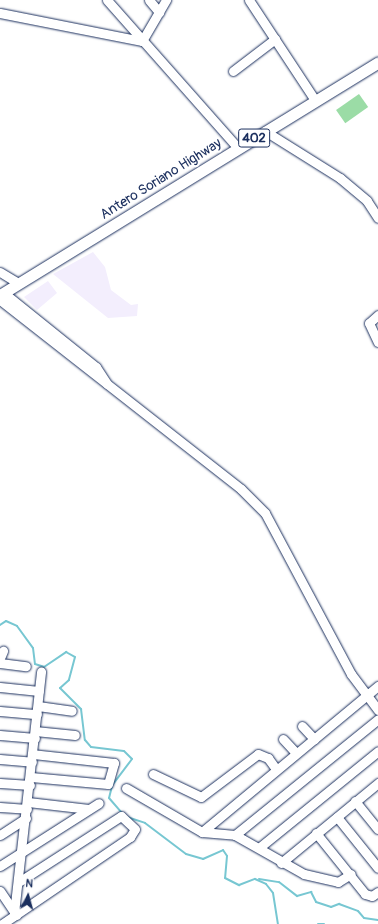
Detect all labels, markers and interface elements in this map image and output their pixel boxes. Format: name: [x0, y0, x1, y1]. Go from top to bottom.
road number: 402: [238, 127, 270, 149]
street label: Antero Soriano Highway: [97, 135, 225, 223]
north arrow: [8, 876, 48, 916]
text: N: [25, 877, 34, 890]

